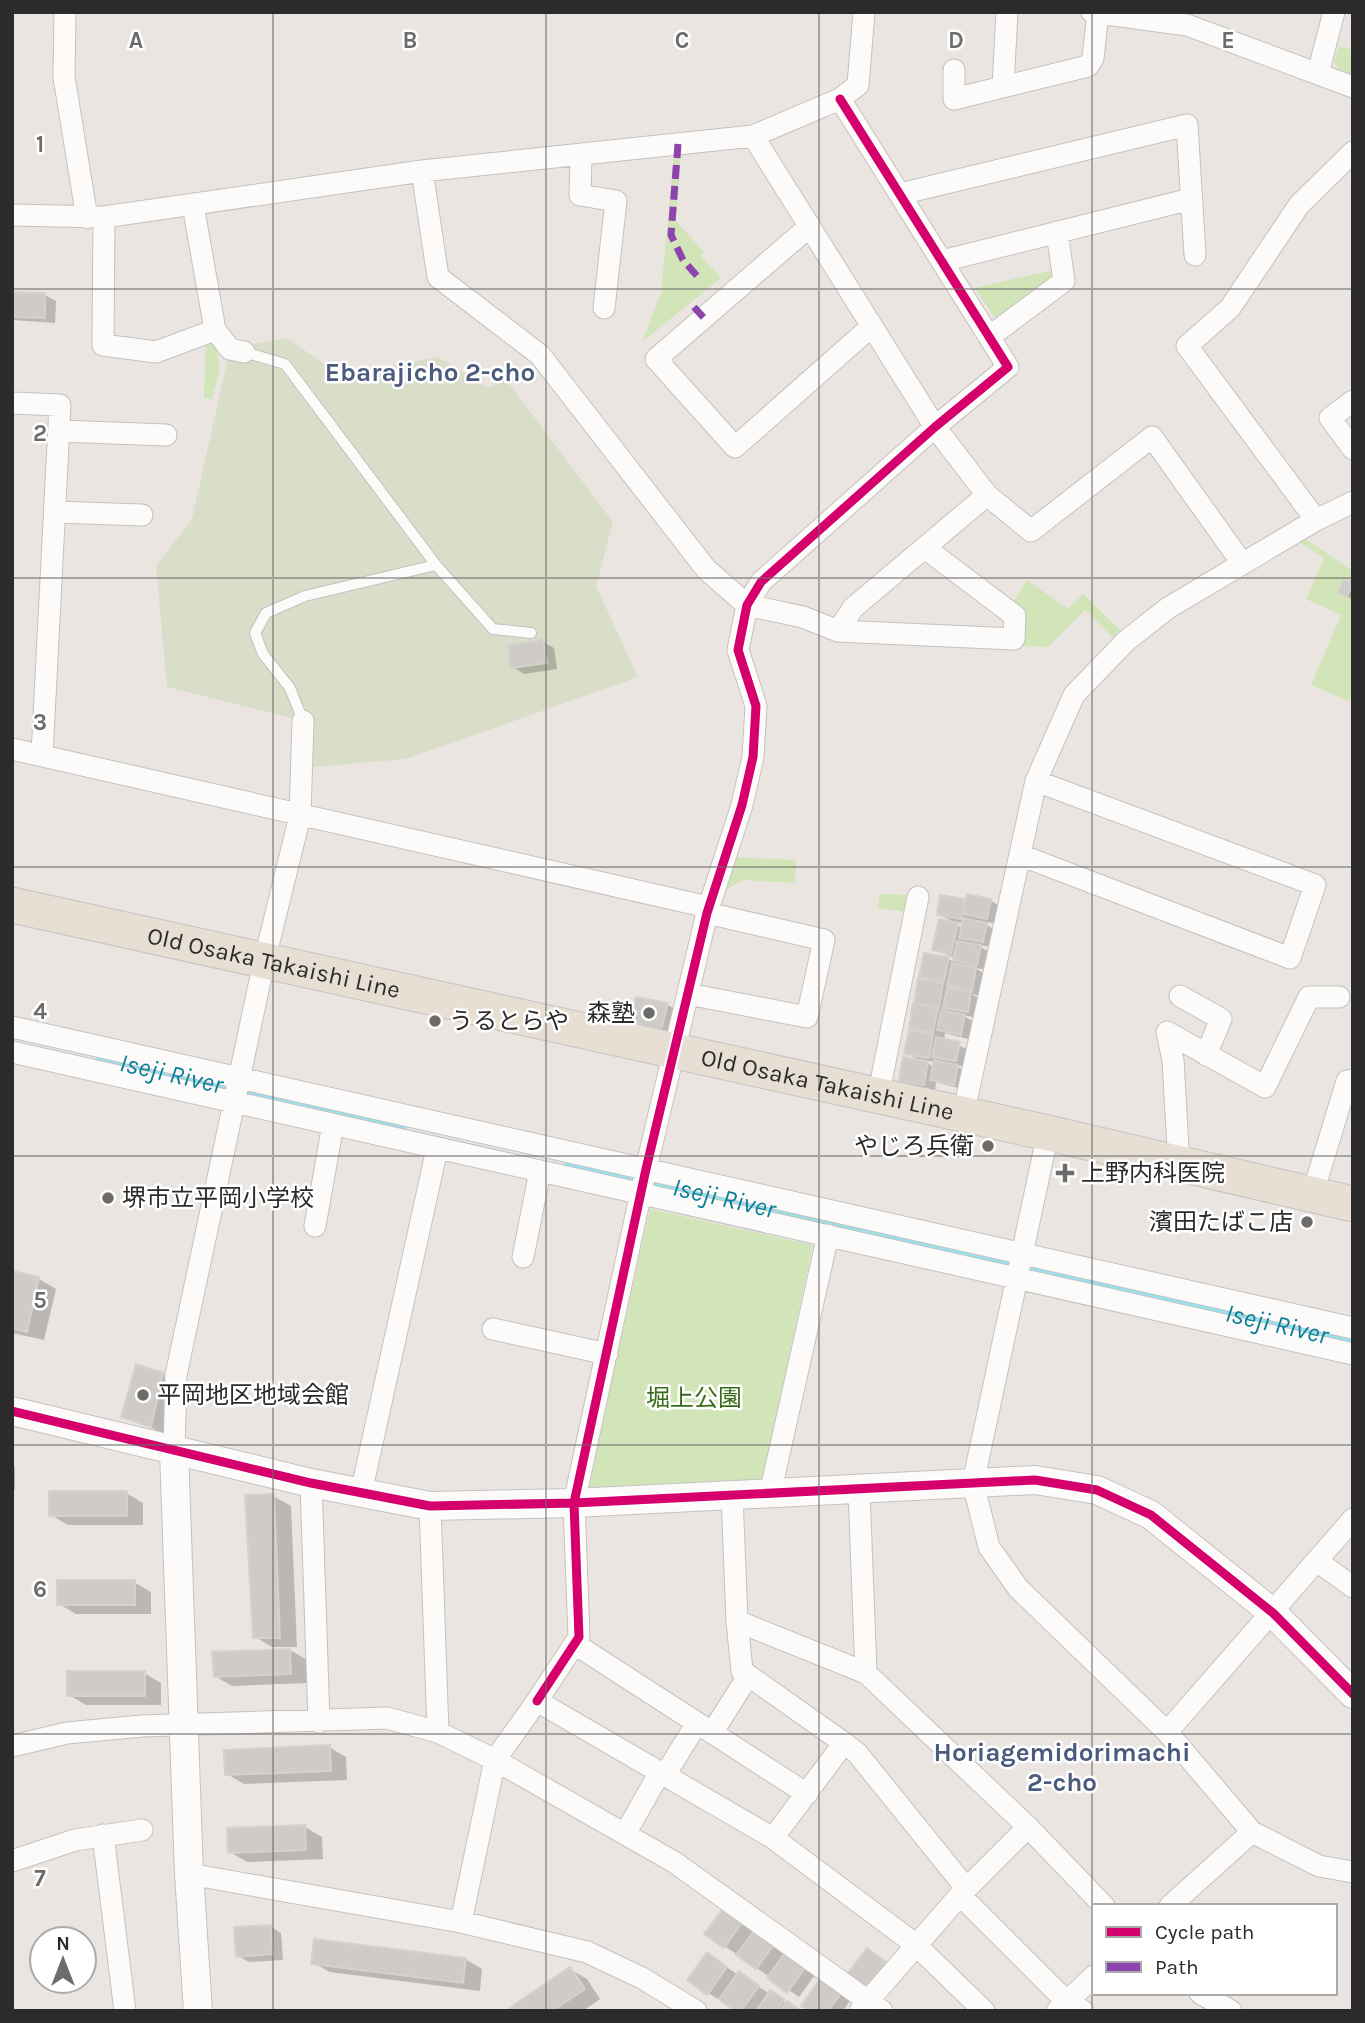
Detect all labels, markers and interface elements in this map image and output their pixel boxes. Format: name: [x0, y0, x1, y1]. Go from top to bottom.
text: A: [129, 27, 143, 54]
text: B: [403, 27, 417, 54]
text: C: [675, 27, 689, 54]
text: D: [948, 27, 964, 54]
text: E: [1221, 27, 1235, 54]
text: 1: [36, 131, 44, 158]
district label: Ebarajicho 2-cho: [325, 357, 535, 388]
text: 2: [33, 420, 47, 447]
text: 3: [33, 709, 47, 736]
street label: Old Osaka Takaishi Line: [145, 921, 403, 1004]
text: 4: [33, 998, 47, 1025]
place label: 森塾: [587, 999, 635, 1027]
marker: 森塾: [641, 1005, 657, 1021]
place label: うるとらや: [449, 1007, 569, 1035]
marker: うるとらや: [427, 1013, 443, 1029]
street label: Old Osaka Takaishi Line: [698, 1043, 957, 1126]
water label: Iseji River: [117, 1047, 227, 1101]
place label: やじろ兵衛: [854, 1132, 974, 1160]
marker: やじろ兵衛: [980, 1138, 996, 1154]
place label: 上野内科医院: [1081, 1159, 1225, 1187]
marker: 上野内科医院: [1055, 1163, 1075, 1183]
water label: Iseji River: [670, 1171, 780, 1225]
place label: 堺市立平岡小学校: [122, 1184, 314, 1212]
marker: 堺市立平岡小学校: [100, 1190, 116, 1206]
place label: 濱田たばこ店: [1149, 1208, 1293, 1236]
marker: 濱田たばこ店: [1299, 1214, 1315, 1230]
text: 5: [33, 1287, 47, 1314]
water label: Iseji River: [1222, 1297, 1333, 1351]
place label: 平岡地区地域会館: [157, 1381, 349, 1409]
park label: 堀上公園: [646, 1384, 742, 1412]
marker: 平岡地区地域会館: [135, 1387, 151, 1403]
text: 6: [33, 1576, 47, 1603]
district label: Horiagemidorimachi 2-cho: [934, 1737, 1190, 1798]
text: 7: [34, 1865, 46, 1892]
legend: [1092, 1904, 1337, 1995]
text: Cycle path: [1155, 1920, 1255, 1944]
north arrow: [28, 1925, 98, 1995]
text: N: [56, 1933, 70, 1955]
text: Path: [1155, 1955, 1199, 1979]

